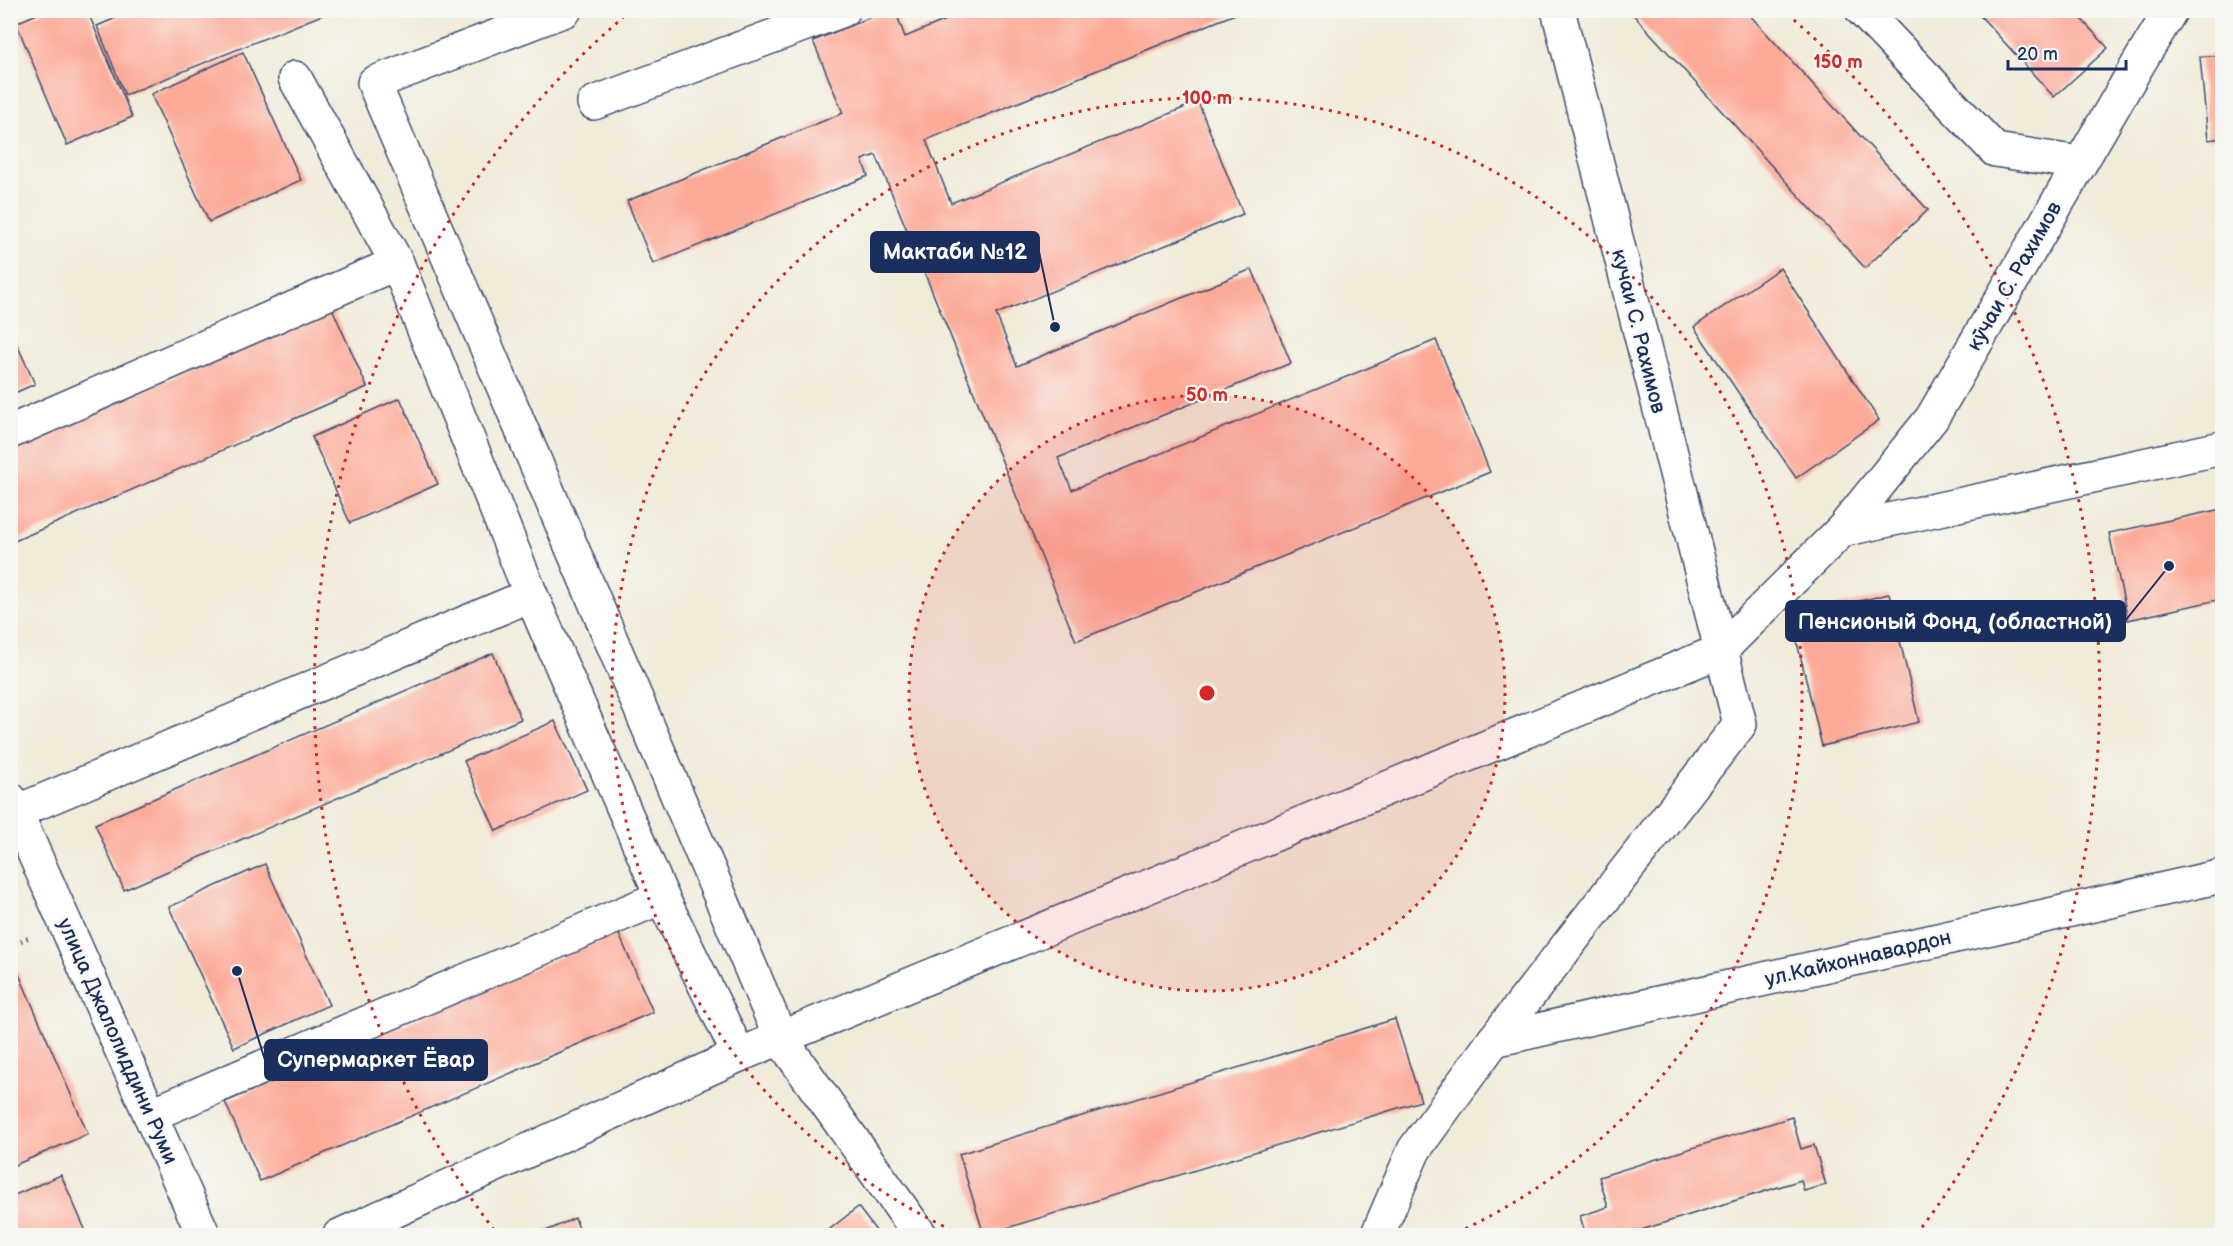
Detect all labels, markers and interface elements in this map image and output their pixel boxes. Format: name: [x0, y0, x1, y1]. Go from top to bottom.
scale bar: [2008, 33, 2126, 71]
text: 20 m: [2017, 44, 2058, 65]
text: 150 m: [1813, 52, 1863, 73]
text: 100 m: [1182, 88, 1232, 109]
street label: кӯчаи С. Рахимов: [1962, 197, 2067, 355]
callout: Мактаби №12: [871, 232, 1039, 272]
text: Мактаби №12: [883, 239, 1027, 266]
street label: кучаи С. Рахимов: [1606, 247, 1671, 416]
text: 50 m: [1186, 385, 1228, 406]
callout: Пенсионый Фонд, (областной): [1786, 601, 2125, 641]
text: Пенсионый Фонд, (областной): [1798, 609, 2112, 636]
centre of rings: [1197, 683, 1217, 703]
street label: улица Джалолиддини Руми: [52, 914, 183, 1168]
street label: ул.Кайхоннавардон: [1763, 925, 1954, 992]
callout: Супермаркет Ёвар: [265, 1040, 487, 1080]
text: Супермаркет Ёвар: [277, 1046, 475, 1074]

